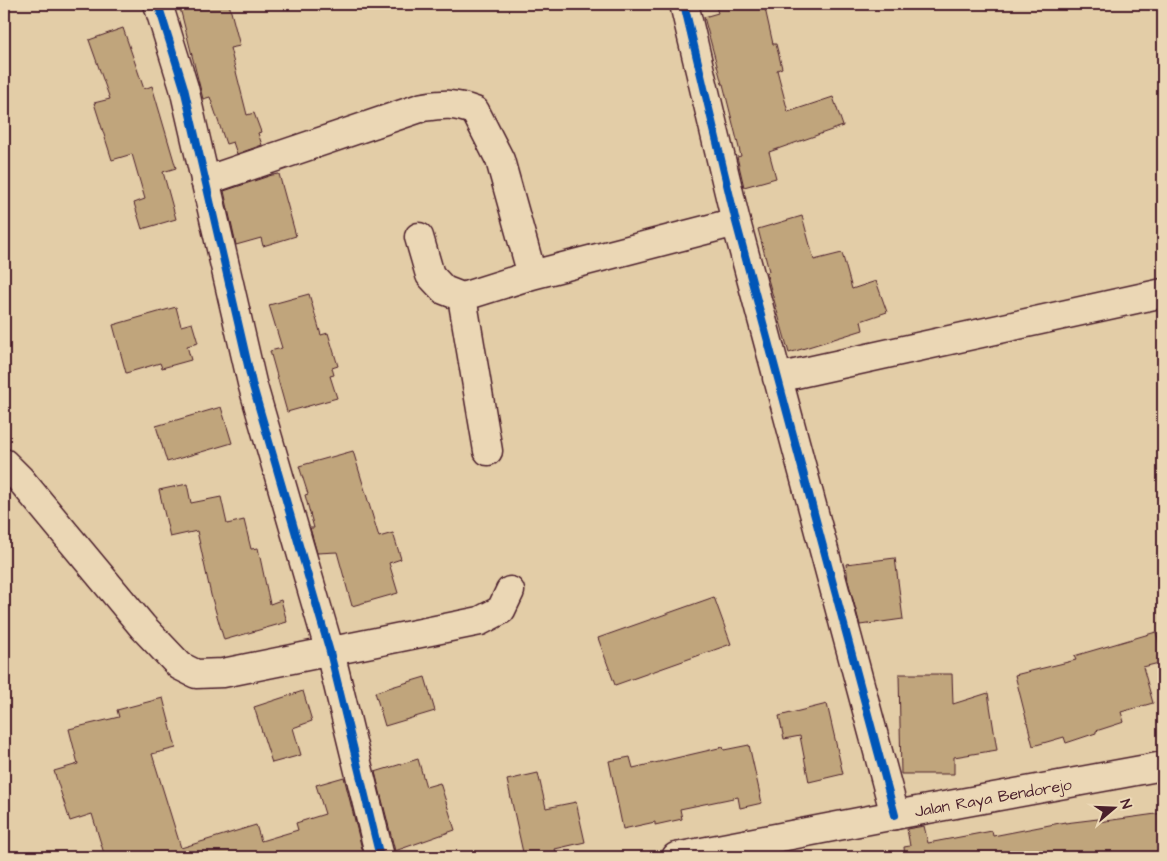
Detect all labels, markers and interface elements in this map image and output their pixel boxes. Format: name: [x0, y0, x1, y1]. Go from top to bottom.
street label: Jalan Raya Bendorejo: [913, 773, 1074, 824]
north arrow: [1090, 784, 1140, 834]
text: N: [1114, 797, 1136, 812]

